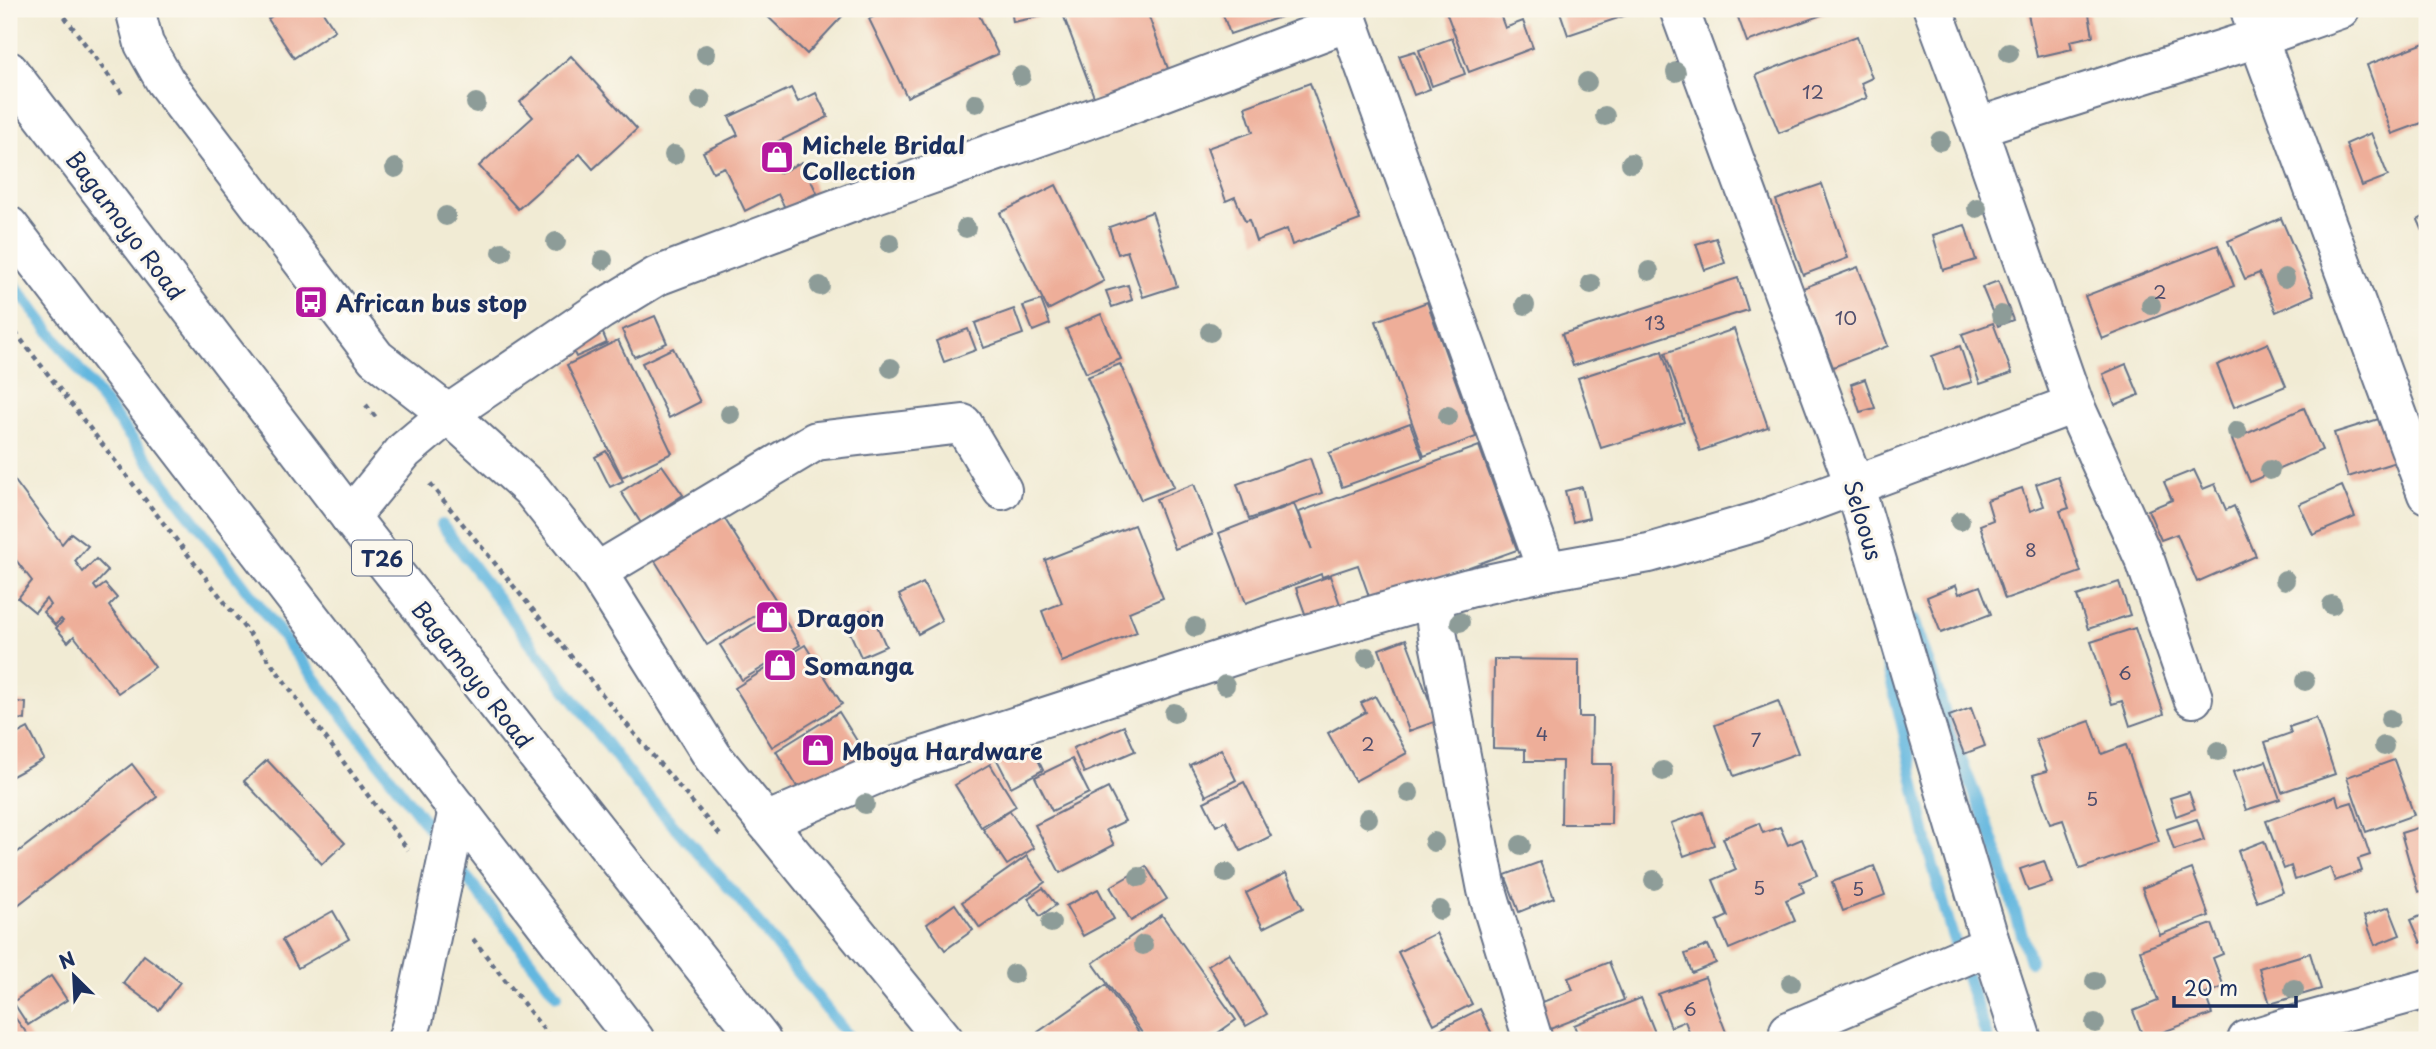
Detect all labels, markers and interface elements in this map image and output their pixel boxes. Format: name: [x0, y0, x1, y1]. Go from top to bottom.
house number: 12: [1802, 77, 1824, 105]
place label: Michele Bridal Collection: [802, 127, 965, 188]
shop icon: Michele Bridal Collection: [758, 138, 796, 176]
street label: Bagamoyo Road: [58, 143, 194, 307]
house number: 2: [2153, 277, 2167, 305]
bus stop icon: African bus stop: [292, 283, 330, 321]
place label: African bus stop: [336, 285, 527, 320]
house number: 10: [1835, 303, 1857, 331]
house number: 13: [1644, 308, 1666, 336]
street label: Seloous: [1835, 476, 1893, 564]
house number: 8: [2025, 535, 2037, 563]
road number: T26: [352, 540, 412, 576]
street label: Bagamoyo Road: [404, 593, 542, 755]
shop icon: Dragon: [753, 598, 791, 636]
place label: Dragon: [796, 600, 884, 635]
shop icon: Somanga: [761, 646, 799, 684]
place label: Somanga: [804, 648, 914, 683]
house number: 6: [2118, 658, 2132, 686]
house number: 4: [1536, 719, 1548, 747]
house number: 7: [1751, 725, 1762, 753]
house number: 2: [1361, 729, 1375, 757]
shop icon: Mboya Hardware: [799, 731, 837, 769]
place label: Mboya Hardware: [842, 733, 1043, 768]
house number: 5: [2086, 784, 2098, 812]
house number: 5: [1753, 873, 1765, 901]
house number: 5: [1852, 874, 1864, 902]
north arrow: [38, 940, 108, 1010]
text: N: [54, 944, 79, 975]
scale bar: [2174, 965, 2296, 1009]
text: 20 m: [2184, 971, 2238, 1003]
house number: 6: [1683, 994, 1697, 1022]

